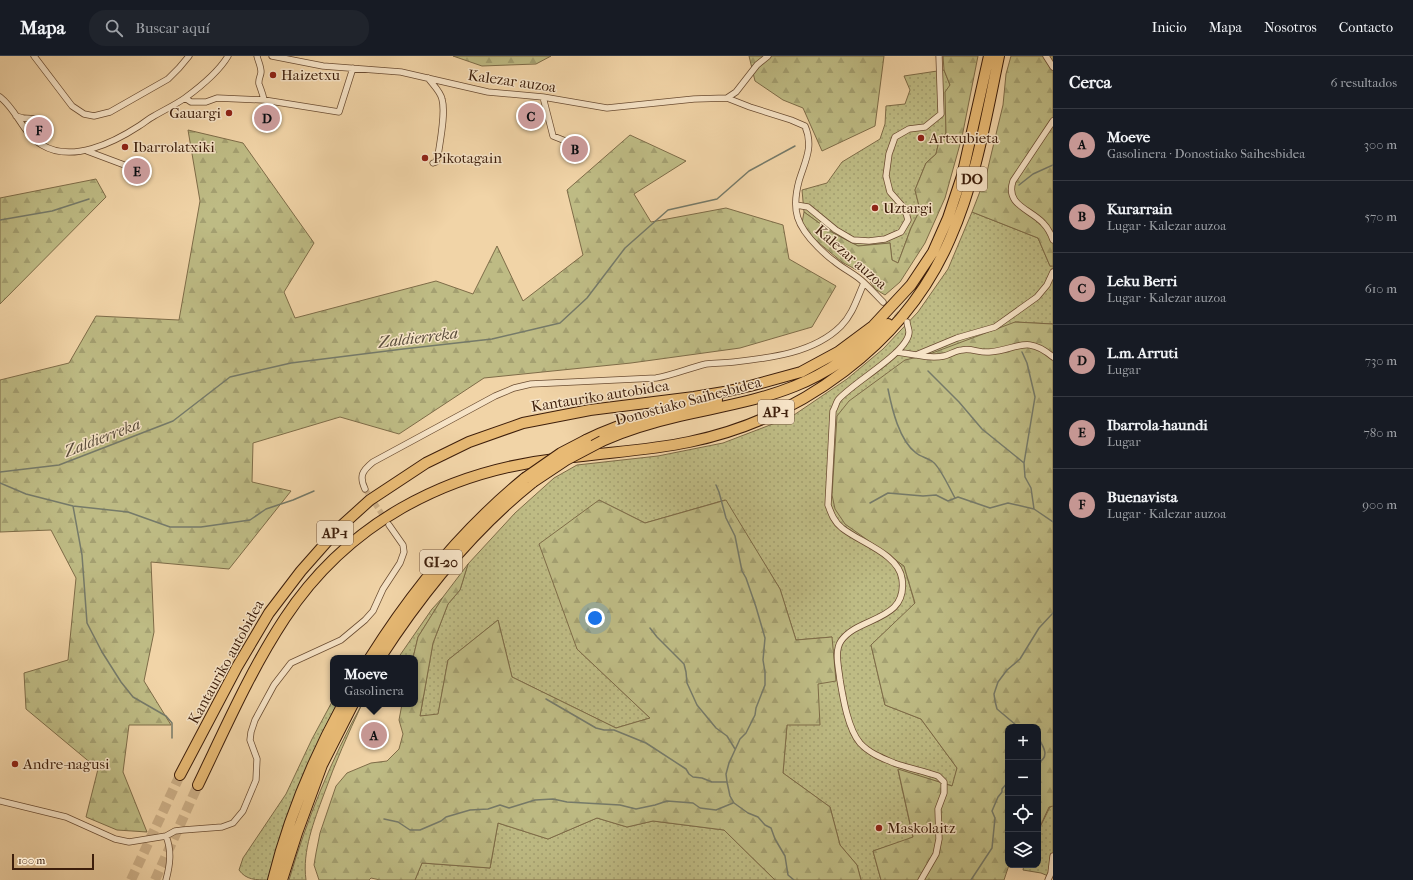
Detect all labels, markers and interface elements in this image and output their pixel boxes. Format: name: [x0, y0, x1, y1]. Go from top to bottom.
search box: [89, 10, 369, 46]
text: Mapa: [20, 17, 65, 39]
icon: search: [103, 17, 125, 39]
text: Buscar aquí: [135, 19, 210, 37]
text: Inicio: [1152, 19, 1187, 36]
text: Mapa: [1209, 19, 1242, 36]
text: Nosotros: [1264, 19, 1317, 36]
text: Contacto: [1339, 19, 1393, 36]
place label: Haizetxu: [281, 66, 340, 84]
street label: Kalezar auzoa: [467, 66, 558, 96]
marker: Haizetxu: [268, 70, 278, 80]
text: Cerca: [1069, 72, 1111, 92]
text: 6 resultados: [1330, 75, 1397, 90]
pin: C: [518, 101, 544, 131]
pin: D: [254, 103, 280, 133]
place label: Gauargi: [169, 104, 222, 122]
marker: Gauargi: [224, 108, 234, 118]
pin: F: [26, 115, 52, 145]
text: Moeve: [1107, 128, 1150, 146]
place label: Artxubieta: [928, 129, 1000, 147]
marker: Artxubieta: [916, 133, 926, 143]
pin: B: [562, 134, 588, 164]
text: A: [1078, 137, 1086, 152]
text: 300 m: [1364, 137, 1397, 152]
place label: Ibarrolatxiki: [133, 138, 215, 156]
marker: Ibarrolatxiki: [120, 142, 130, 152]
text: Gasolinera · Donostiako Saihesbidea: [1107, 146, 1305, 161]
place label: Pikotagain: [433, 149, 502, 167]
marker: Pikotagain: [420, 153, 430, 163]
pin: E: [124, 156, 150, 186]
road number: DO: [957, 167, 987, 191]
place label: Uztargi: [883, 199, 933, 217]
text: Kurarrain: [1107, 200, 1172, 218]
marker: Uztargi: [870, 203, 880, 213]
text: B: [1078, 209, 1086, 224]
text: 570 m: [1364, 209, 1397, 224]
text: Lugar · Kalezar auzoa: [1107, 218, 1226, 233]
street label: Kalezar auzoa: [811, 221, 891, 294]
text: Leku Berri: [1107, 272, 1177, 290]
text: C: [1078, 281, 1086, 296]
text: 610 m: [1365, 281, 1397, 296]
text: Lugar · Kalezar auzoa: [1107, 290, 1226, 305]
water label: Zaldierreka: [376, 323, 459, 352]
text: L.m. Arruti: [1107, 344, 1178, 362]
text: D: [1077, 353, 1087, 368]
text: 730 m: [1365, 353, 1397, 368]
text: Lugar: [1107, 362, 1141, 377]
street label: Donostiako Saihesbidea: [613, 373, 764, 429]
street label: Kantauriko autobidea: [530, 376, 671, 416]
road number: AP-1: [758, 400, 794, 424]
water label: Zaldierreka: [60, 414, 143, 461]
text: Ibarrola-haundi: [1107, 416, 1208, 434]
text: E: [1078, 425, 1086, 440]
text: 780 m: [1363, 425, 1397, 440]
text: Lugar: [1107, 434, 1141, 449]
text: Buenavista: [1107, 488, 1178, 506]
text: F: [1079, 497, 1085, 512]
text: 900 m: [1362, 497, 1397, 512]
text: Lugar · Kalezar auzoa: [1107, 506, 1226, 521]
road number: AP-1: [317, 521, 353, 545]
road number: GI-20: [420, 550, 462, 574]
street label: Kantauriko autobidea: [184, 596, 268, 727]
your location: [585, 608, 605, 628]
popup: [330, 655, 418, 707]
text: Moeve: [344, 665, 387, 683]
text: Gasolinera: [344, 683, 404, 698]
pin: A: [361, 720, 387, 750]
map controls: [1005, 724, 1041, 868]
button: +: [1005, 724, 1041, 760]
place label: Andre-nagusi: [22, 755, 110, 773]
marker: Andre-nagusi: [10, 759, 20, 769]
button: −: [1005, 760, 1041, 796]
button: locate: [1005, 796, 1041, 832]
place label: Maskolaitz: [887, 819, 956, 837]
marker: Maskolaitz: [874, 823, 884, 833]
button: layers: [1005, 832, 1041, 868]
scale bar: [12, 852, 94, 871]
text: 100 m: [18, 854, 46, 867]

